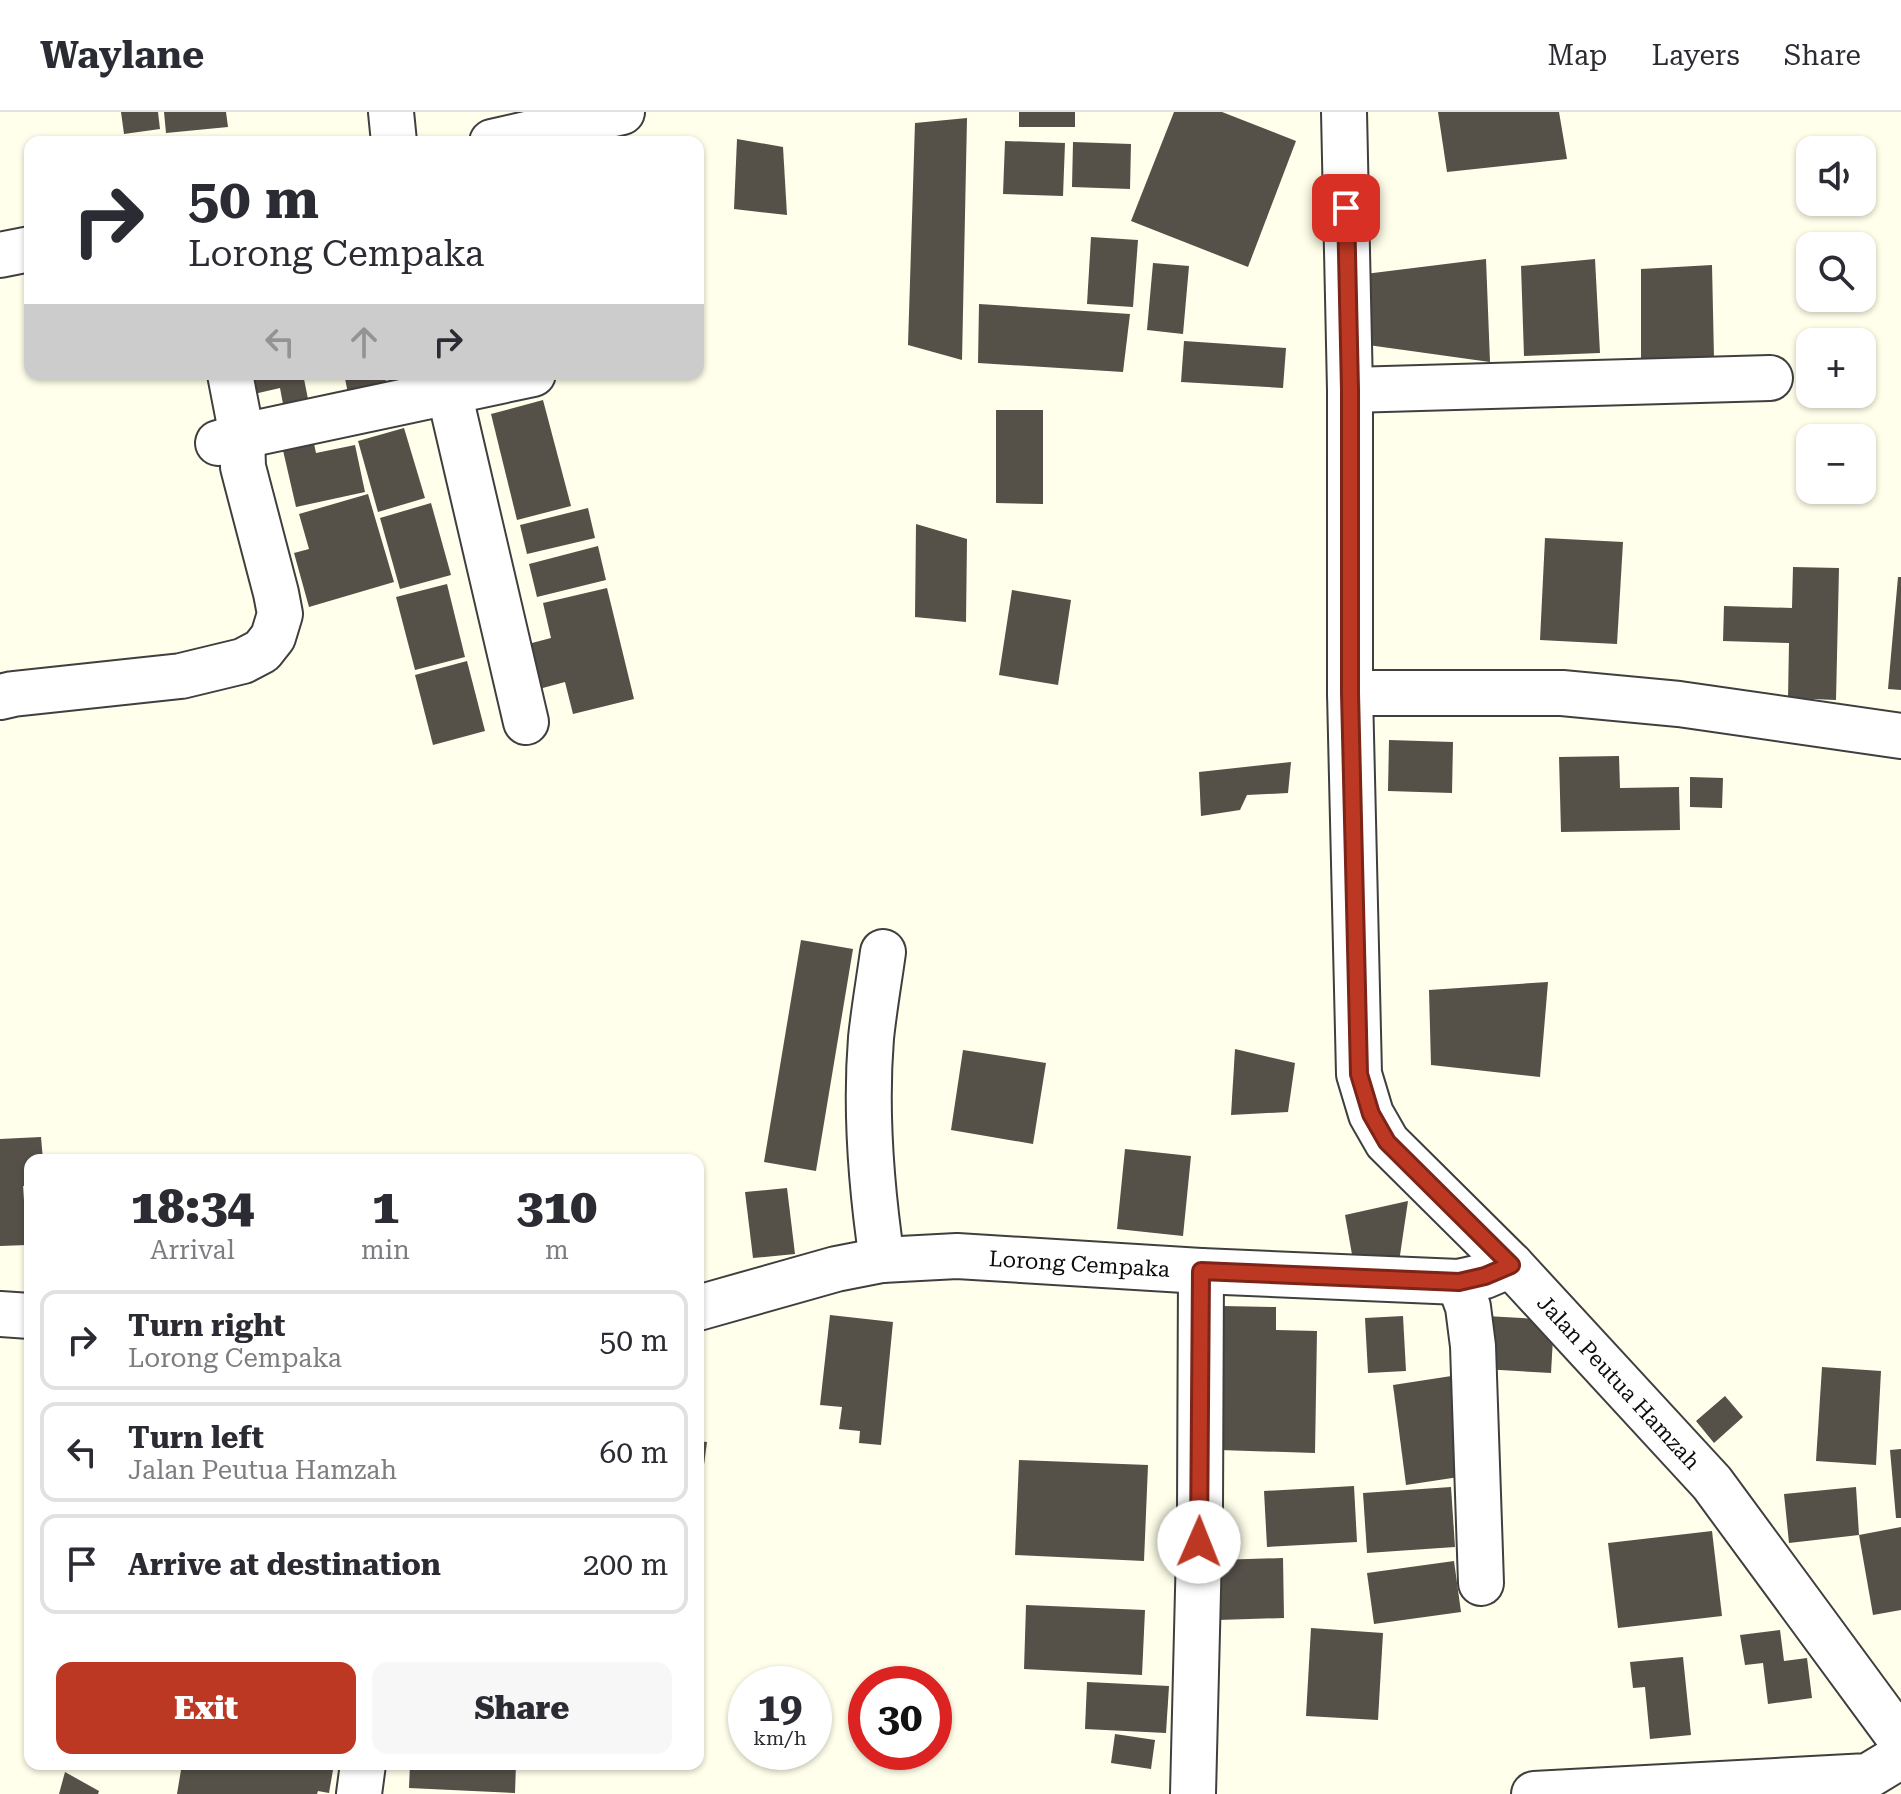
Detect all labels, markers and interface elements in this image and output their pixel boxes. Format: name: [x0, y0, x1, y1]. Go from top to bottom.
text: Waylane: [40, 33, 204, 77]
text: Map: [1548, 39, 1607, 72]
text: Layers: [1651, 39, 1740, 72]
text: Share: [1784, 39, 1861, 72]
map controls: [1796, 136, 1876, 504]
button: sound: [1796, 136, 1876, 216]
text: 50 m: [188, 166, 319, 232]
icon: right: [56, 168, 160, 272]
pin: [1312, 174, 1380, 242]
icon: arrive: [1324, 186, 1368, 230]
button: search: [1796, 232, 1876, 312]
text: Lorong Cempaka: [188, 233, 484, 275]
icon: left: [258, 320, 302, 364]
icon: ahead: [342, 320, 386, 364]
icon: right: [426, 320, 470, 364]
button: +: [1796, 328, 1876, 408]
button: −: [1796, 424, 1876, 504]
text: 18:34: [131, 1179, 254, 1235]
text: 1: [372, 1179, 399, 1235]
text: 310: [517, 1179, 597, 1235]
text: Arrival: [150, 1235, 235, 1265]
text: min: [361, 1235, 410, 1265]
text: m: [545, 1235, 569, 1265]
street label: Lorong Cempaka: [988, 1246, 1171, 1282]
street label: Jalan Peutua Hamzah: [1532, 1290, 1705, 1475]
text: Turn right: [128, 1308, 285, 1343]
icon: right: [60, 1318, 104, 1362]
text: 50 m: [599, 1323, 668, 1358]
text: Lorong Cempaka: [128, 1343, 342, 1373]
text: Turn left: [128, 1420, 264, 1455]
icon: left: [60, 1430, 104, 1474]
text: 60 m: [599, 1435, 668, 1470]
text: Jalan Peutua Hamzah: [128, 1455, 397, 1485]
position arrow: [1157, 1500, 1241, 1584]
icon: arrive: [60, 1542, 104, 1586]
text: Arrive at destination: [128, 1547, 441, 1582]
text: 200 m: [583, 1547, 668, 1582]
button: Exit: [56, 1662, 356, 1754]
button: Share: [372, 1662, 672, 1754]
speed limit sign: 30: [848, 1666, 952, 1770]
text: 19: [758, 1684, 802, 1731]
text: km/h: [753, 1726, 807, 1750]

